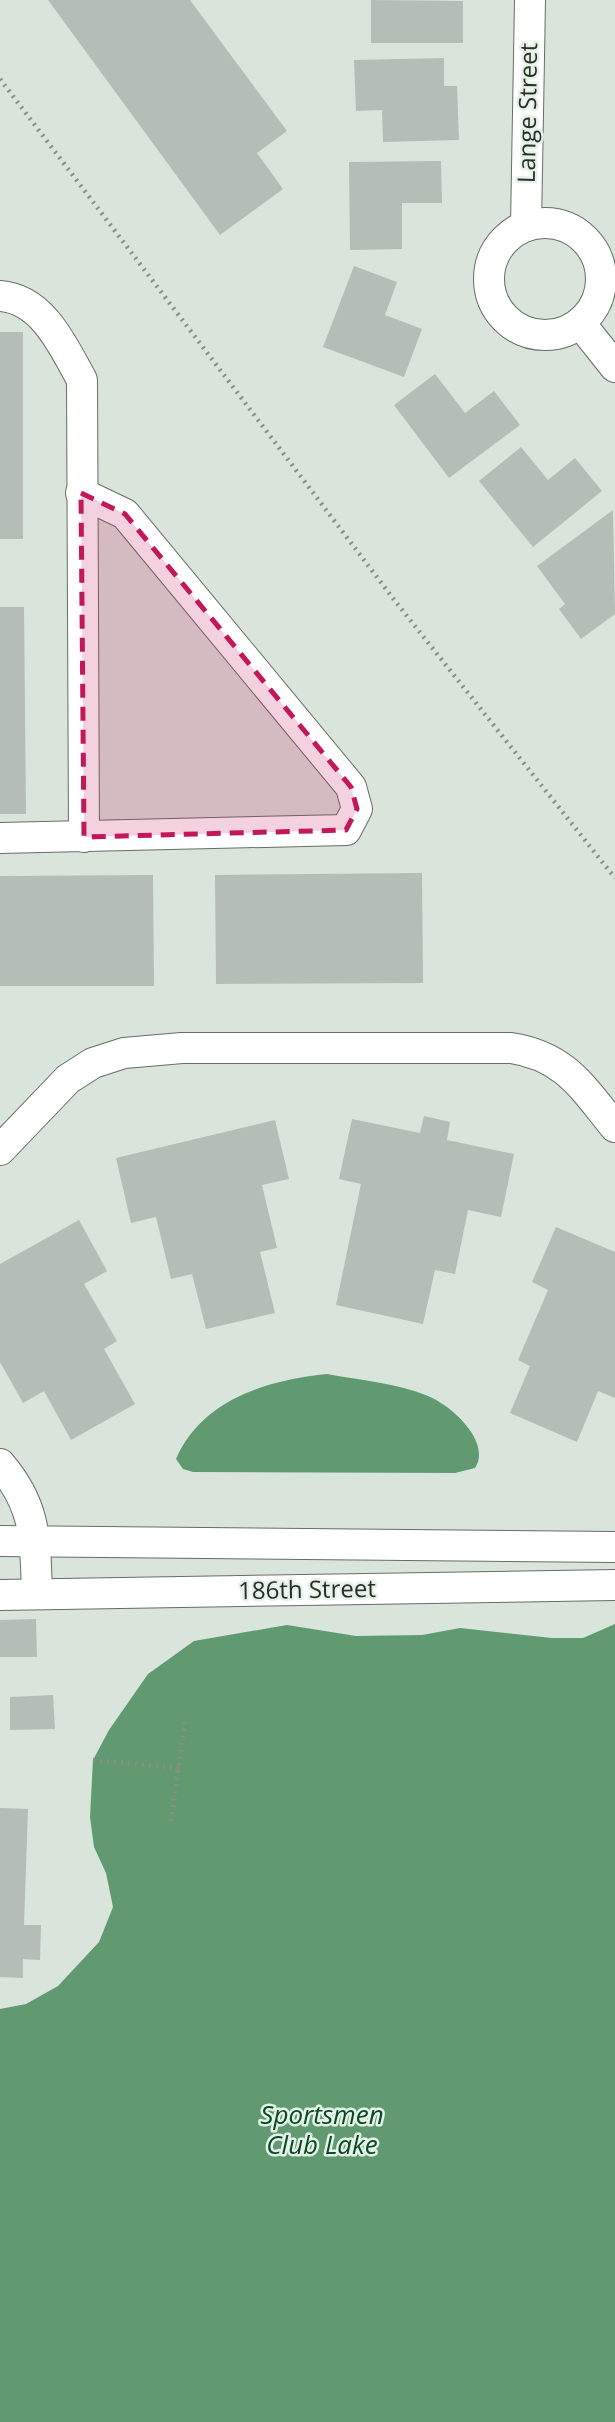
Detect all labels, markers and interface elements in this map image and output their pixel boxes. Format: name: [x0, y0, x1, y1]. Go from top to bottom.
street label: Lange Street: [509, 43, 544, 183]
street label: 186th Street: [238, 1571, 376, 1606]
water label: Sportsmen Club Lake: [260, 2096, 384, 2162]

